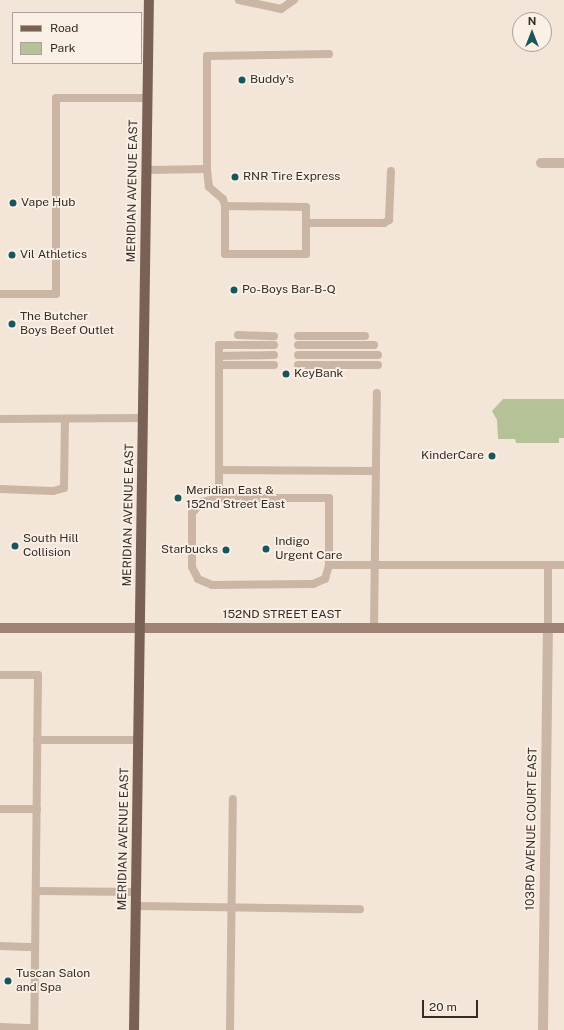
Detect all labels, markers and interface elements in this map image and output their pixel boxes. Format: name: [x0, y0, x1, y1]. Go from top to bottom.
legend: [12, 12, 142, 64]
north arrow: [512, 12, 552, 52]
text: N: [528, 15, 536, 27]
text: Road: [50, 21, 78, 35]
text: Park: [50, 41, 76, 55]
place label: Buddy's: [250, 73, 294, 87]
marker: Buddy's: [237, 75, 247, 85]
street label: MERIDIAN AVENUE EAST: [125, 119, 141, 263]
place label: RNR Tire Express: [243, 170, 340, 184]
marker: RNR Tire Express: [230, 172, 240, 182]
place label: Vape Hub: [21, 196, 75, 210]
marker: Vape Hub: [8, 198, 18, 208]
place label: Vil Athletics: [20, 248, 87, 262]
marker: Vil Athletics: [7, 250, 17, 260]
place label: Po-Boys Bar-B-Q: [242, 283, 336, 297]
marker: Po-Boys Bar-B-Q: [229, 285, 239, 295]
place label: The Butcher Boys Beef Outlet: [20, 310, 114, 338]
marker: The Butcher Boys Beef Outlet: [7, 319, 17, 329]
place label: KeyBank: [294, 367, 343, 381]
marker: KeyBank: [281, 369, 291, 379]
street label: MERIDIAN AVENUE EAST: [121, 443, 137, 587]
place label: KinderCare: [421, 449, 484, 463]
marker: KinderCare: [487, 451, 497, 461]
place label: Meridian East & 152nd Street East: [186, 484, 285, 512]
marker: Meridian East & 152nd Street East: [173, 493, 183, 503]
place label: South Hill Collision: [23, 532, 79, 560]
place label: Indigo Urgent Care: [275, 535, 342, 563]
marker: South Hill Collision: [10, 541, 20, 551]
place label: Starbucks: [161, 543, 218, 557]
marker: Indigo Urgent Care: [260, 543, 272, 555]
marker: Starbucks: [221, 545, 231, 555]
street label: 152ND STREET EAST: [223, 608, 341, 622]
street label: 103RD AVENUE COURT EAST: [523, 747, 541, 911]
street label: MERIDIAN AVENUE EAST: [116, 767, 132, 911]
place label: Tuscan Salon and Spa: [16, 967, 90, 995]
marker: Tuscan Salon and Spa: [3, 976, 13, 986]
scale bar: [424, 992, 480, 1018]
text: 20 m: [429, 1000, 457, 1014]

